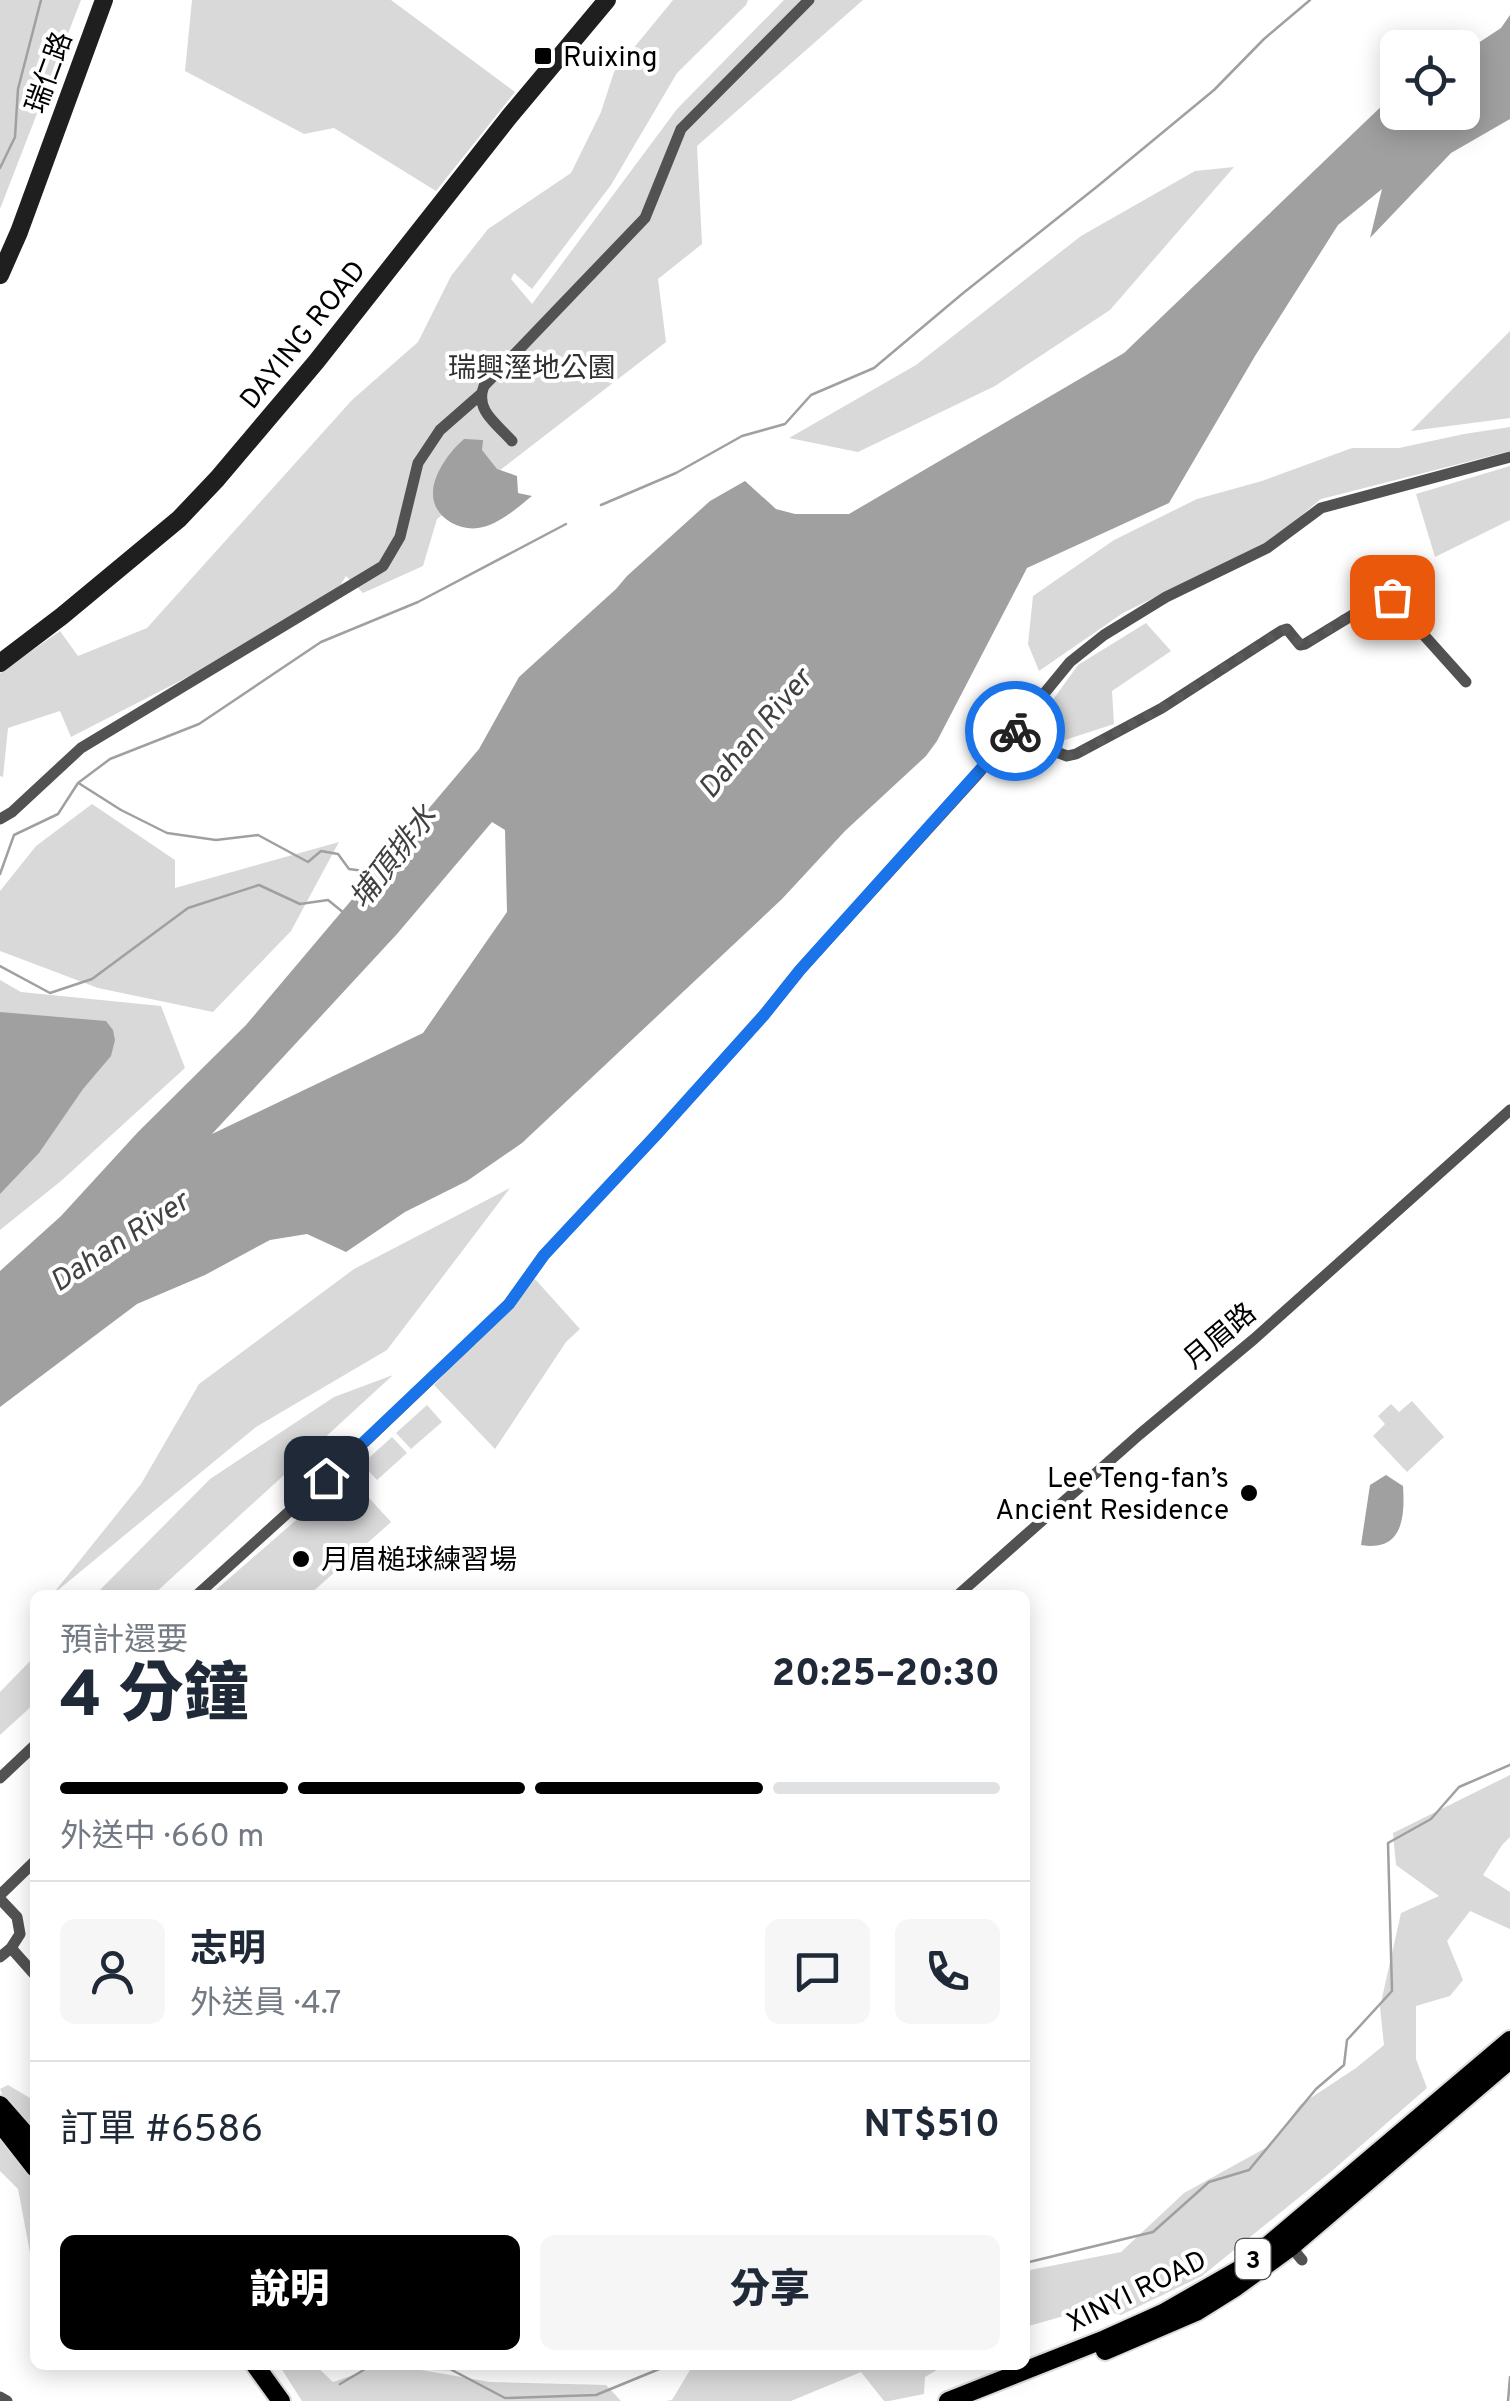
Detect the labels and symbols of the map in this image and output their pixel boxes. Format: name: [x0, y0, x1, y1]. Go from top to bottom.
street label: 瑞仁路: [20, 27, 82, 119]
place label: Ruixing: [563, 41, 658, 77]
marker: Ruixing: [532, 45, 554, 67]
street label: DAYING ROAD: [233, 254, 375, 418]
park label: 瑞興溼地公園: [448, 352, 616, 388]
pin: [1350, 555, 1435, 640]
water label: Dahan River: [692, 660, 824, 807]
courier: [965, 681, 1065, 781]
water label: 埔頂排水: [343, 798, 448, 917]
water label: Dahan River: [44, 1183, 199, 1302]
street label: 月眉路: [1177, 1297, 1265, 1378]
pin: [284, 1436, 369, 1521]
place label: Lee Teng-fan’s Ancient Residence: [995, 1462, 1229, 1530]
marker: Lee Teng-fan’s Ancient Residence: [1238, 1482, 1260, 1504]
place label: 月眉槌球練習場: [321, 1544, 517, 1580]
marker: 月眉槌球練習場: [290, 1548, 312, 1570]
road number: 3: [1236, 2239, 1270, 2279]
street label: XINYI ROAD: [1061, 2243, 1213, 2342]

